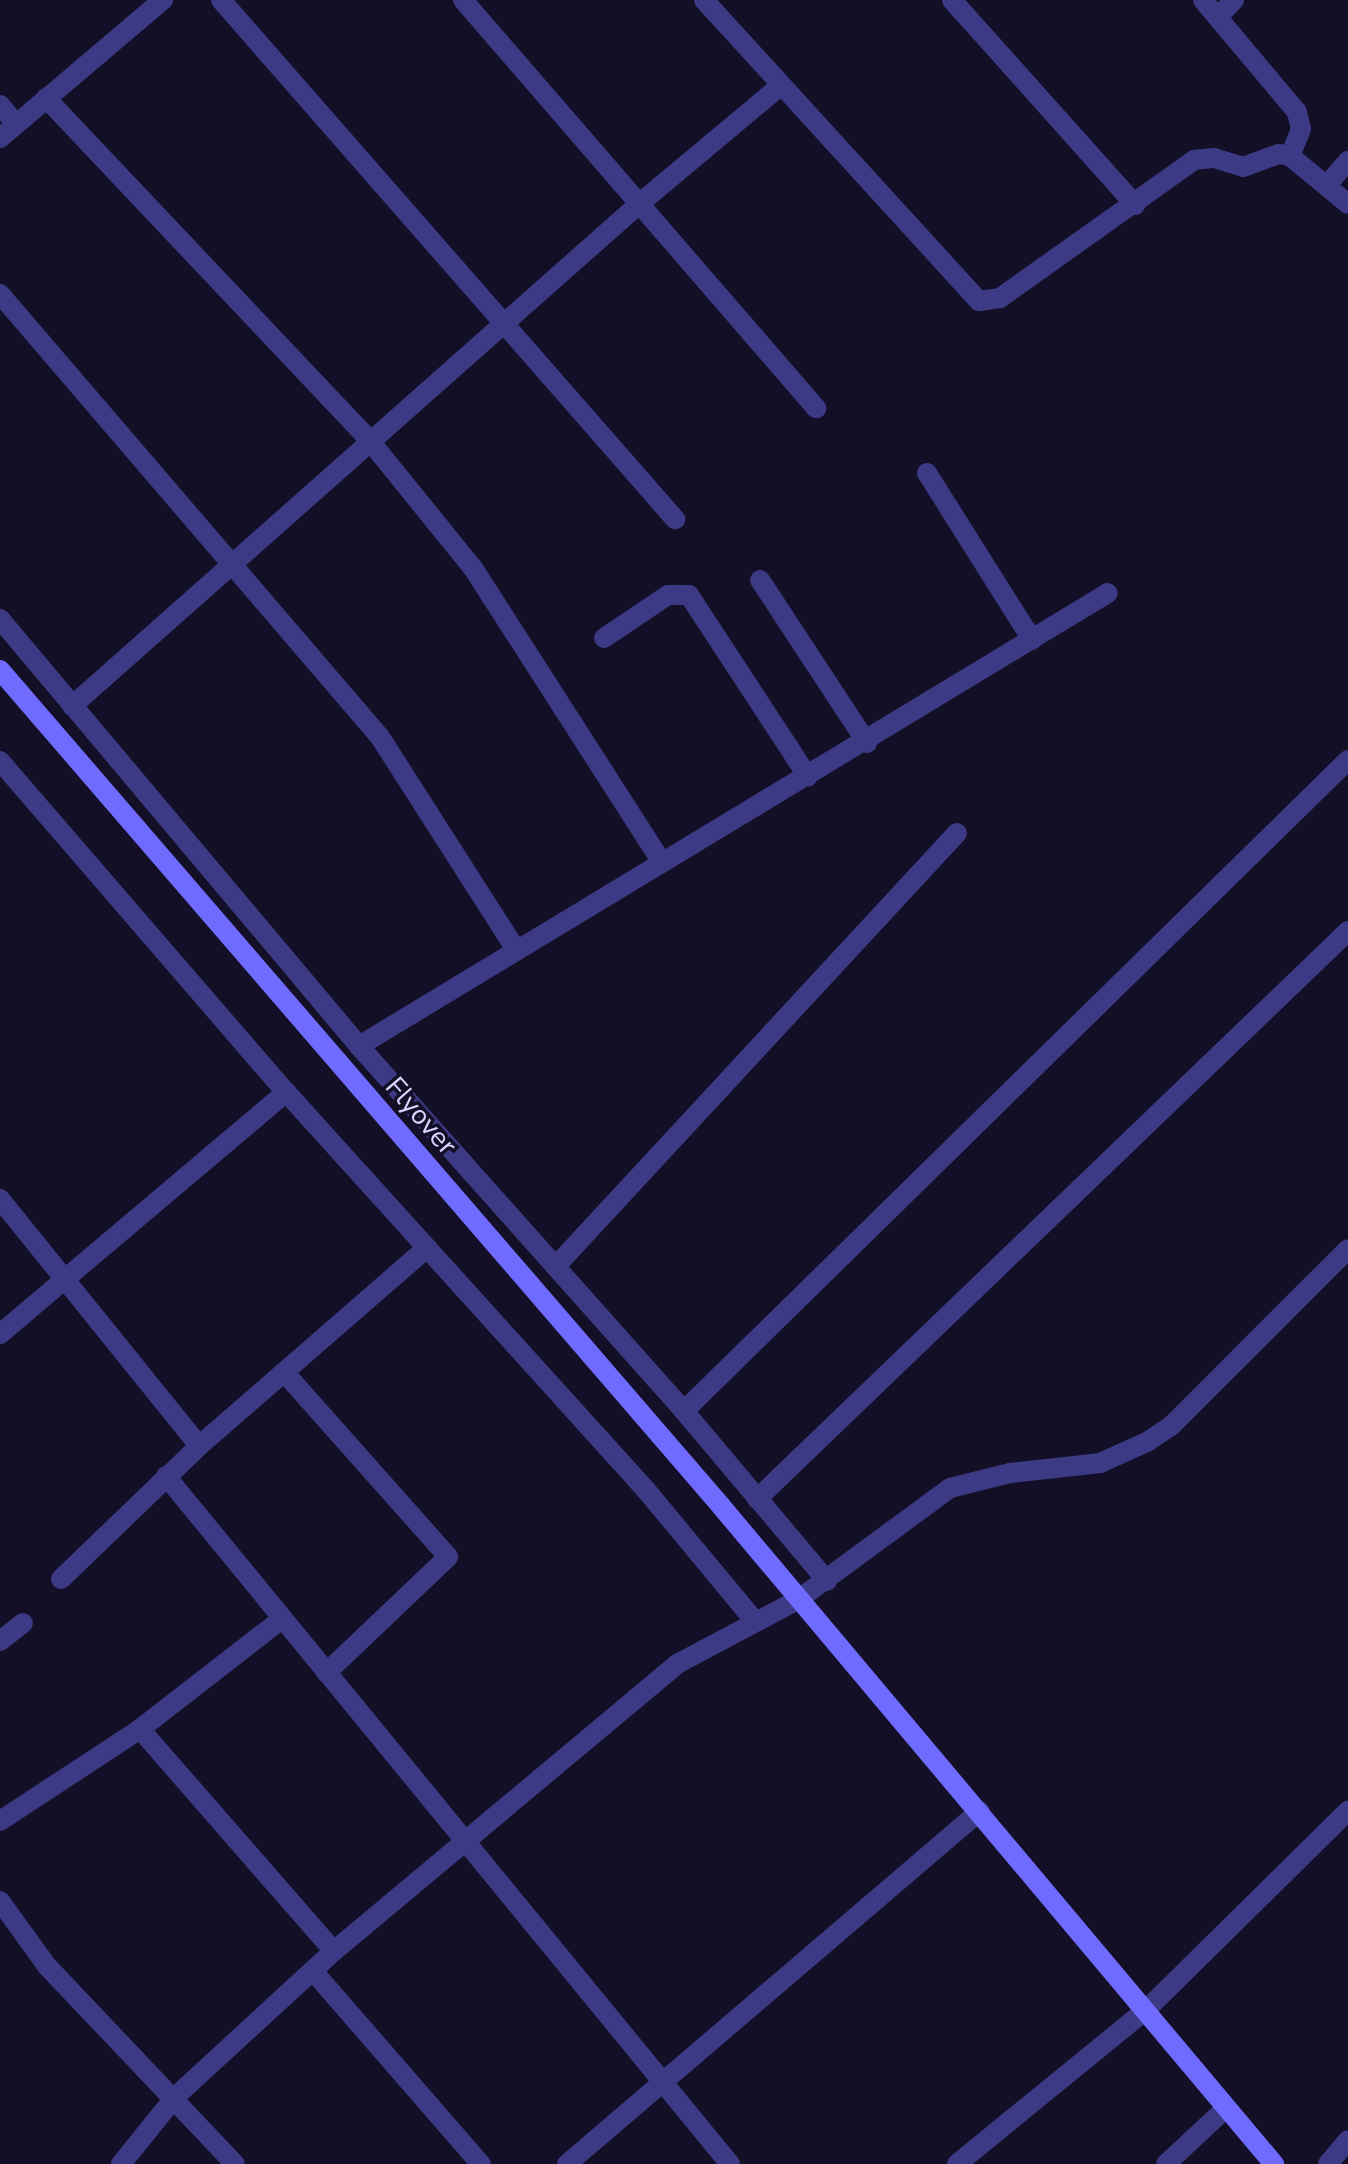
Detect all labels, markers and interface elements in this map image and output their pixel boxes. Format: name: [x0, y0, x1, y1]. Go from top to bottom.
street label: Flyover: [378, 1070, 464, 1162]

